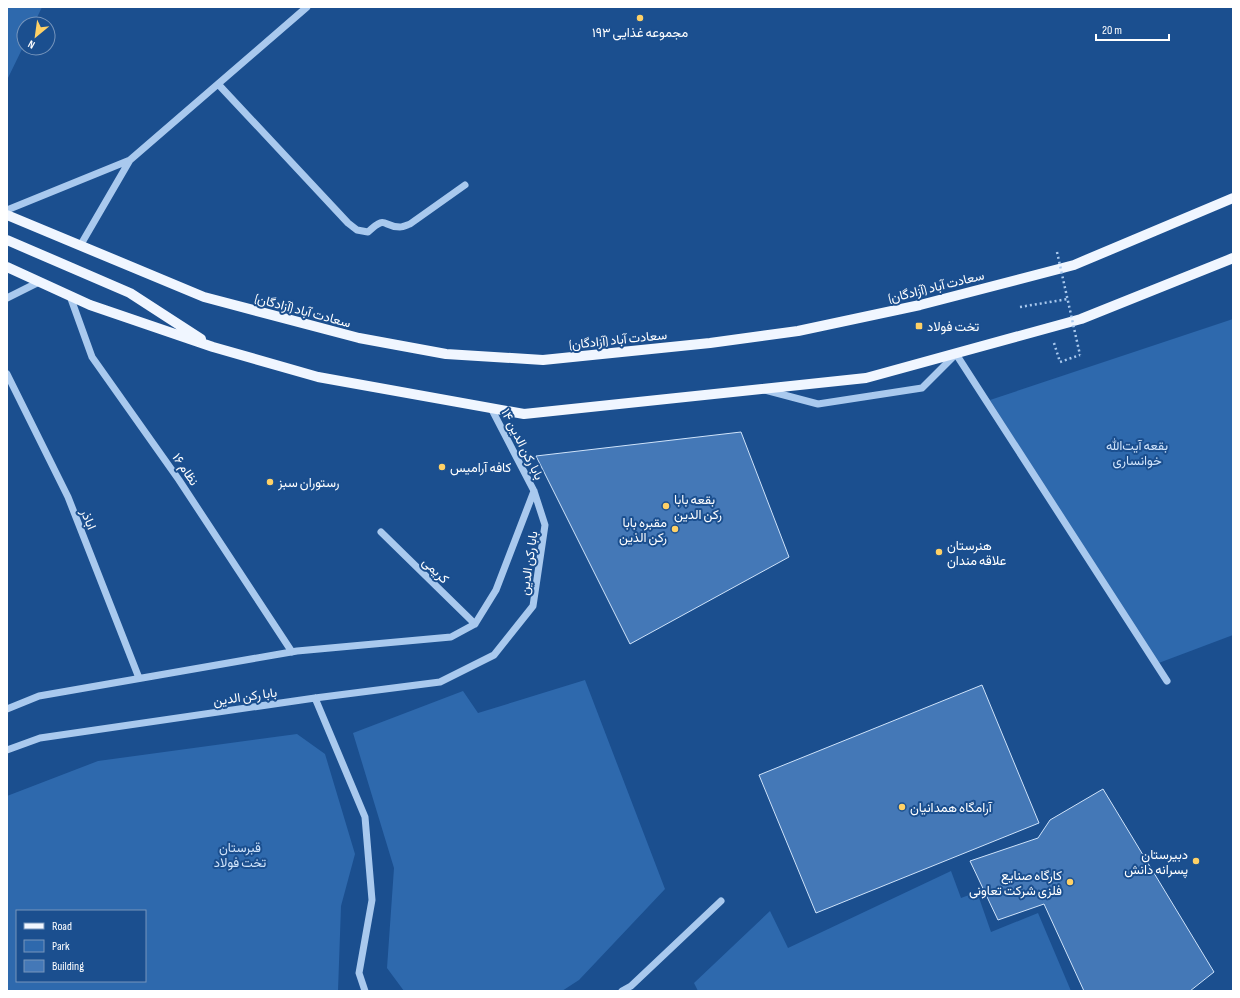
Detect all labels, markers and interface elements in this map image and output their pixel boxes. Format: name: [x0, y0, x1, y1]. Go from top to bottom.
marker: مجموعه غذایی ۱۹۳: [635, 13, 645, 23]
north arrow: [16, 16, 56, 56]
scale bar: [1096, 16, 1169, 42]
text: 20 m: [1102, 23, 1122, 38]
place label: مجموعه غذایی ۱۹۳: [592, 25, 688, 41]
text: N: [26, 37, 37, 51]
street label: سعادت آباد (آزادگان): [886, 267, 986, 307]
street label: سعادت آباد (آزادگان): [253, 290, 352, 331]
place label: تخت فولاد: [927, 319, 979, 335]
marker: تخت فولاد: [914, 321, 924, 331]
street label: سعادت آباد (آزادگان): [568, 327, 668, 353]
street label: بابا رکن الدین ۱۴: [497, 406, 547, 483]
park label: بقعه آیت‌الله خوانساری: [1106, 438, 1168, 469]
street label: نظام ۱۶: [169, 450, 202, 489]
place label: کافه آرامیس: [450, 460, 511, 476]
marker: کافه آرامیس: [437, 462, 447, 472]
place label: رستوران سبز: [277, 475, 339, 491]
marker: رستوران سبز: [265, 477, 275, 487]
place label: بقعه بابا رکن الدین: [674, 492, 722, 523]
marker: بقعه بابا رکن الدین: [661, 501, 671, 511]
street label: اباذر: [76, 506, 99, 532]
place label: مقبره بابا رکن الذین: [619, 515, 667, 546]
marker: مقبره بابا رکن الذین: [670, 524, 680, 534]
street label: بابا رکن الدین: [517, 530, 541, 596]
place label: هنرستان علاقه مندان: [947, 538, 1007, 569]
marker: هنرستان علاقه مندان: [934, 547, 944, 557]
street label: کریمی: [419, 554, 452, 587]
street label: بابا رکن الدین: [212, 685, 278, 709]
place label: آرامگاه همدانیان: [910, 800, 993, 816]
marker: آرامگاه همدانیان: [897, 802, 907, 812]
park label: قبرستان تخت فولاد: [214, 840, 266, 871]
place label: دبیرستان پسرانه دانش: [1124, 847, 1188, 879]
marker: دبیرستان پسرانه دانش: [1191, 856, 1201, 866]
place label: کارگاه صنایع فلزی شرکت تعاونی: [969, 868, 1062, 899]
marker: کارگاه صنایع فلزی شرکت تعاونی: [1065, 877, 1075, 887]
legend: [16, 910, 146, 982]
text: Road: [52, 919, 72, 934]
text: Park: [52, 939, 70, 954]
text: Building: [52, 959, 84, 974]

